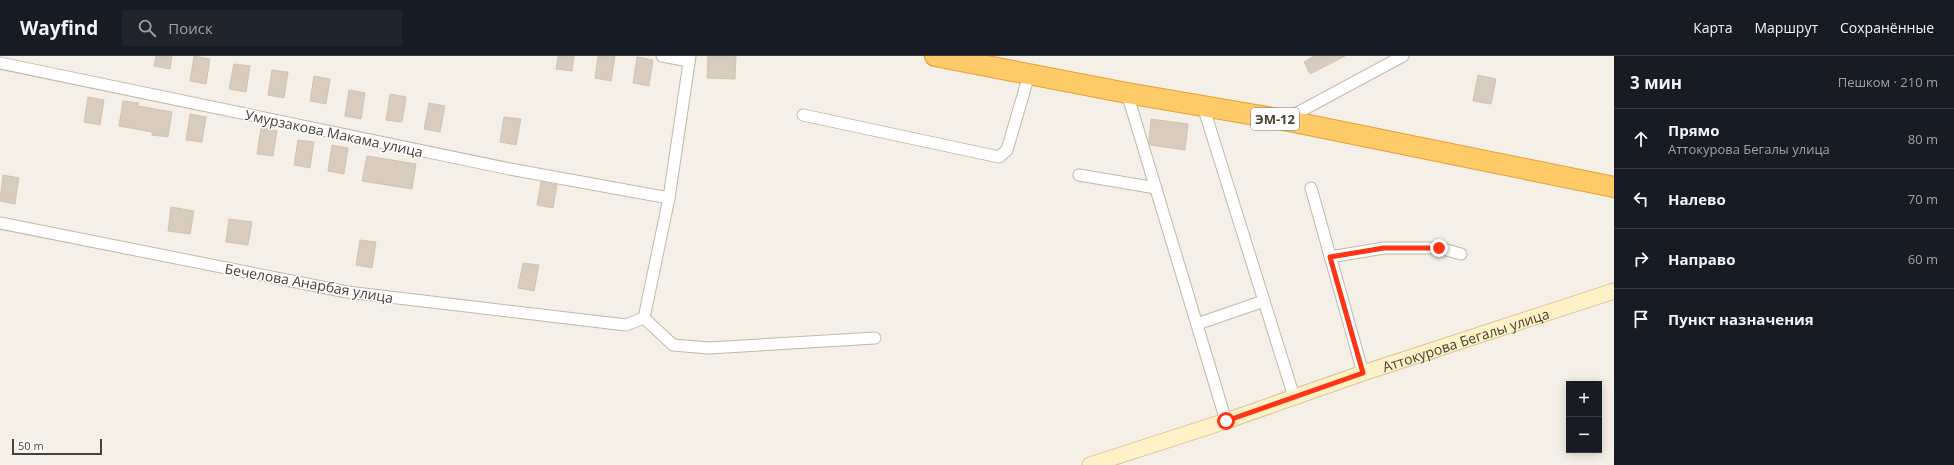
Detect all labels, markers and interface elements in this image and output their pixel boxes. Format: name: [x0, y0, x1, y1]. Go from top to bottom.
search box: [122, 10, 402, 46]
text: Wayfind: [20, 15, 98, 41]
icon: search: [136, 17, 158, 39]
text: Поиск: [168, 18, 213, 38]
text: Карта: [1693, 18, 1732, 37]
text: Маршрут: [1754, 18, 1818, 37]
text: Сохранённые: [1840, 18, 1934, 37]
text: 3 мин: [1630, 71, 1682, 94]
text: Пешком · 210 m: [1838, 73, 1938, 91]
street label: Умурзакова Макама улица: [243, 105, 425, 161]
road number: ЭМ-12: [1251, 108, 1299, 130]
text: Прямо: [1668, 120, 1720, 140]
icon: ahead: [1630, 128, 1652, 150]
text: 80 m: [1908, 130, 1938, 148]
text: Аттокурова Бегалы улица: [1668, 140, 1830, 158]
icon: left: [1630, 188, 1652, 210]
text: Налево: [1668, 189, 1726, 209]
text: 70 m: [1908, 190, 1938, 208]
route end: [1430, 239, 1448, 257]
icon: right: [1630, 248, 1652, 270]
text: Направо: [1668, 249, 1736, 269]
text: 60 m: [1908, 250, 1938, 268]
street label: Бечелова Анарбая улица: [223, 259, 395, 307]
street label: Аттокурова Бегалы улица: [1380, 303, 1551, 376]
icon: arrive: [1630, 308, 1652, 330]
text: Пункт назначения: [1668, 309, 1814, 329]
map controls: [1566, 381, 1602, 453]
button: +: [1566, 381, 1602, 417]
route start: [1217, 412, 1235, 430]
button: −: [1566, 417, 1602, 453]
scale bar: [12, 437, 102, 456]
text: 50 m: [18, 438, 44, 453]

